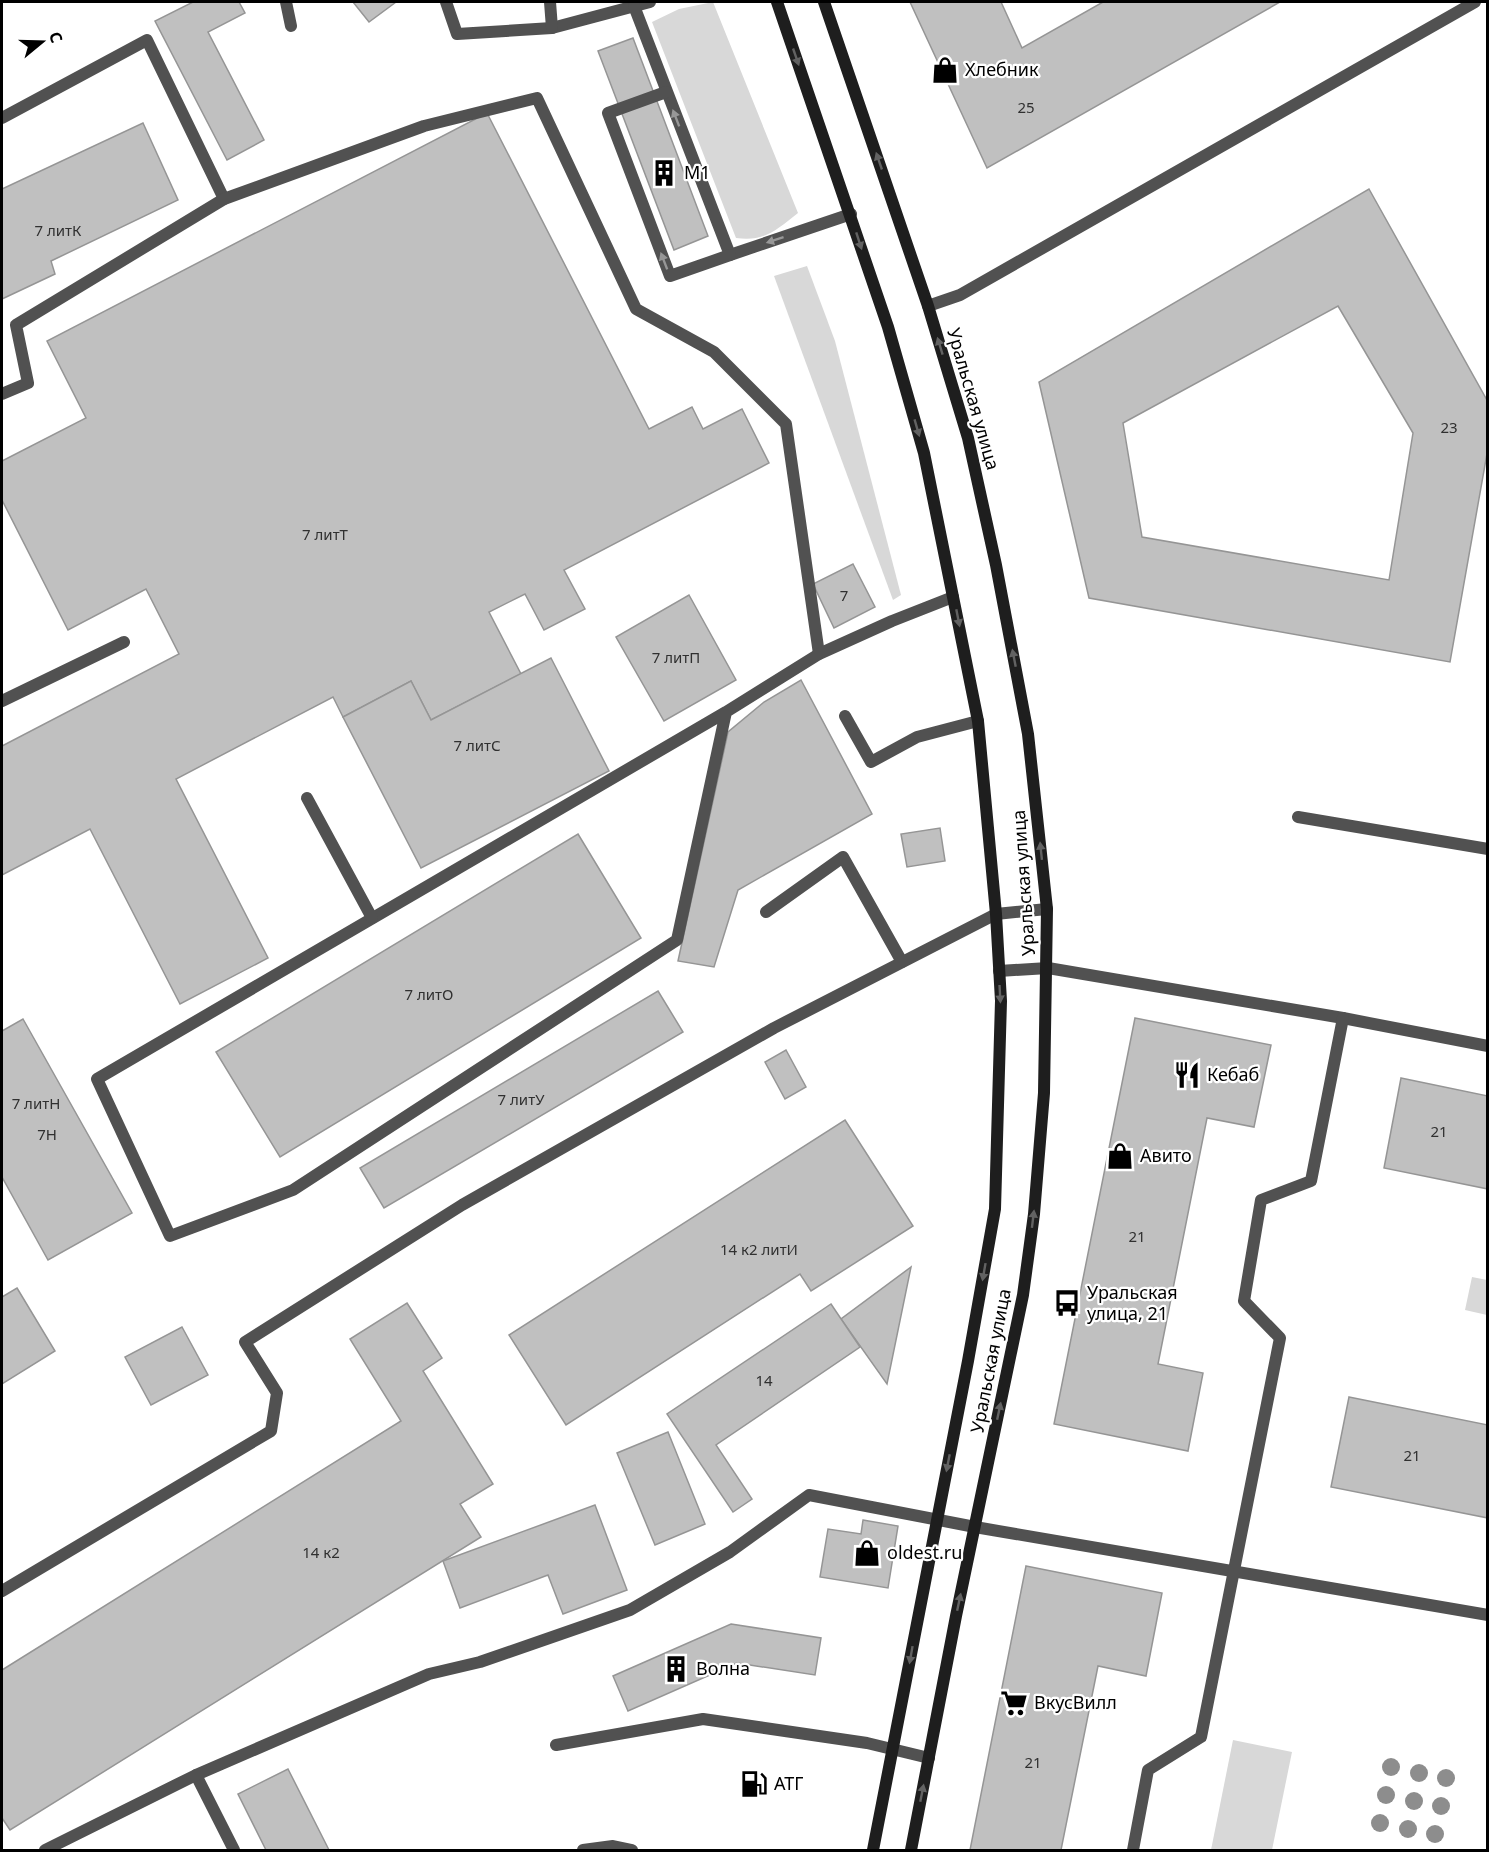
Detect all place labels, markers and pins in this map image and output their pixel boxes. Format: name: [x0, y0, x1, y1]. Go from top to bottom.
shop icon: Хлебник: [930, 55, 960, 85]
place label: Хлебник: [965, 57, 1039, 81]
building icon: М1: [649, 158, 679, 188]
place label: М1: [684, 160, 711, 184]
restaurant icon: Кебаб: [1172, 1060, 1202, 1090]
place label: Кебаб: [1207, 1062, 1259, 1086]
shop icon: Авито: [1105, 1141, 1135, 1171]
place label: Авито: [1140, 1143, 1192, 1167]
place label: Уральская улица, 21: [1087, 1280, 1178, 1325]
bus stop icon: Уральская улица, 21: [1052, 1288, 1082, 1318]
shop icon: oldest.ru: [852, 1538, 882, 1568]
place label: oldest.ru: [887, 1540, 962, 1564]
building icon: Волна: [661, 1654, 691, 1684]
place label: Волна: [696, 1656, 750, 1680]
supermarket icon: ВкусВилл: [999, 1688, 1029, 1718]
place label: ВкусВилл: [1034, 1690, 1117, 1714]
fuel station icon: АТГ: [739, 1769, 769, 1799]
place label: АТГ: [774, 1771, 803, 1795]

